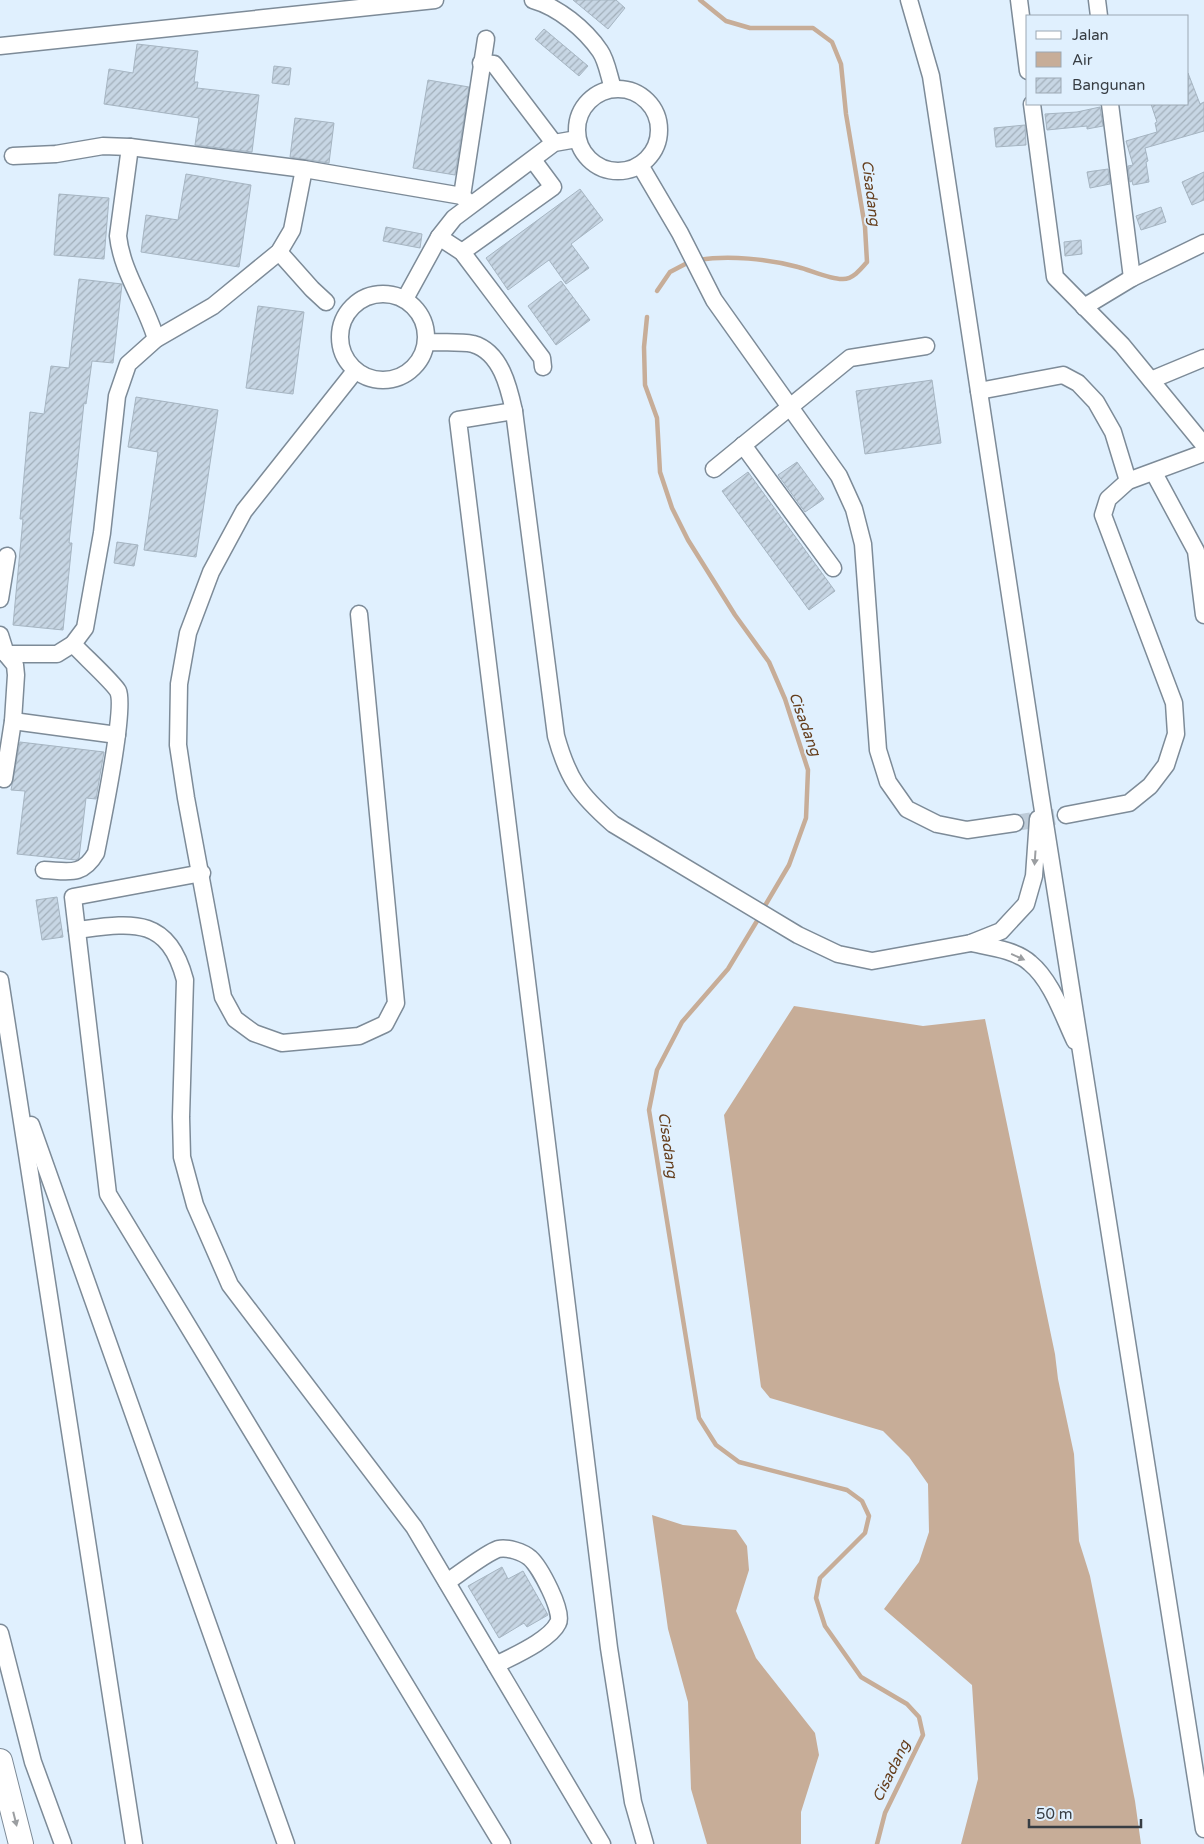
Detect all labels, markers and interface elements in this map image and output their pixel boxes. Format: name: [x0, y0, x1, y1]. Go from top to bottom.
legend: [1026, 15, 1189, 105]
text: Jalan: [1072, 26, 1109, 44]
text: Air: [1072, 51, 1093, 69]
text: Bangunan: [1072, 76, 1145, 94]
water label: Cisadang: [858, 159, 884, 229]
water label: Cisadang: [785, 690, 825, 760]
one-way arrow: [1031, 850, 1039, 866]
one-way arrow: [1011, 953, 1025, 961]
water label: Cisadang: [654, 1111, 682, 1181]
water label: Cisadang: [868, 1736, 914, 1805]
scale bar: [1029, 1796, 1142, 1828]
text: 50 m: [1036, 1805, 1073, 1823]
one-way arrow: [11, 1812, 19, 1827]

